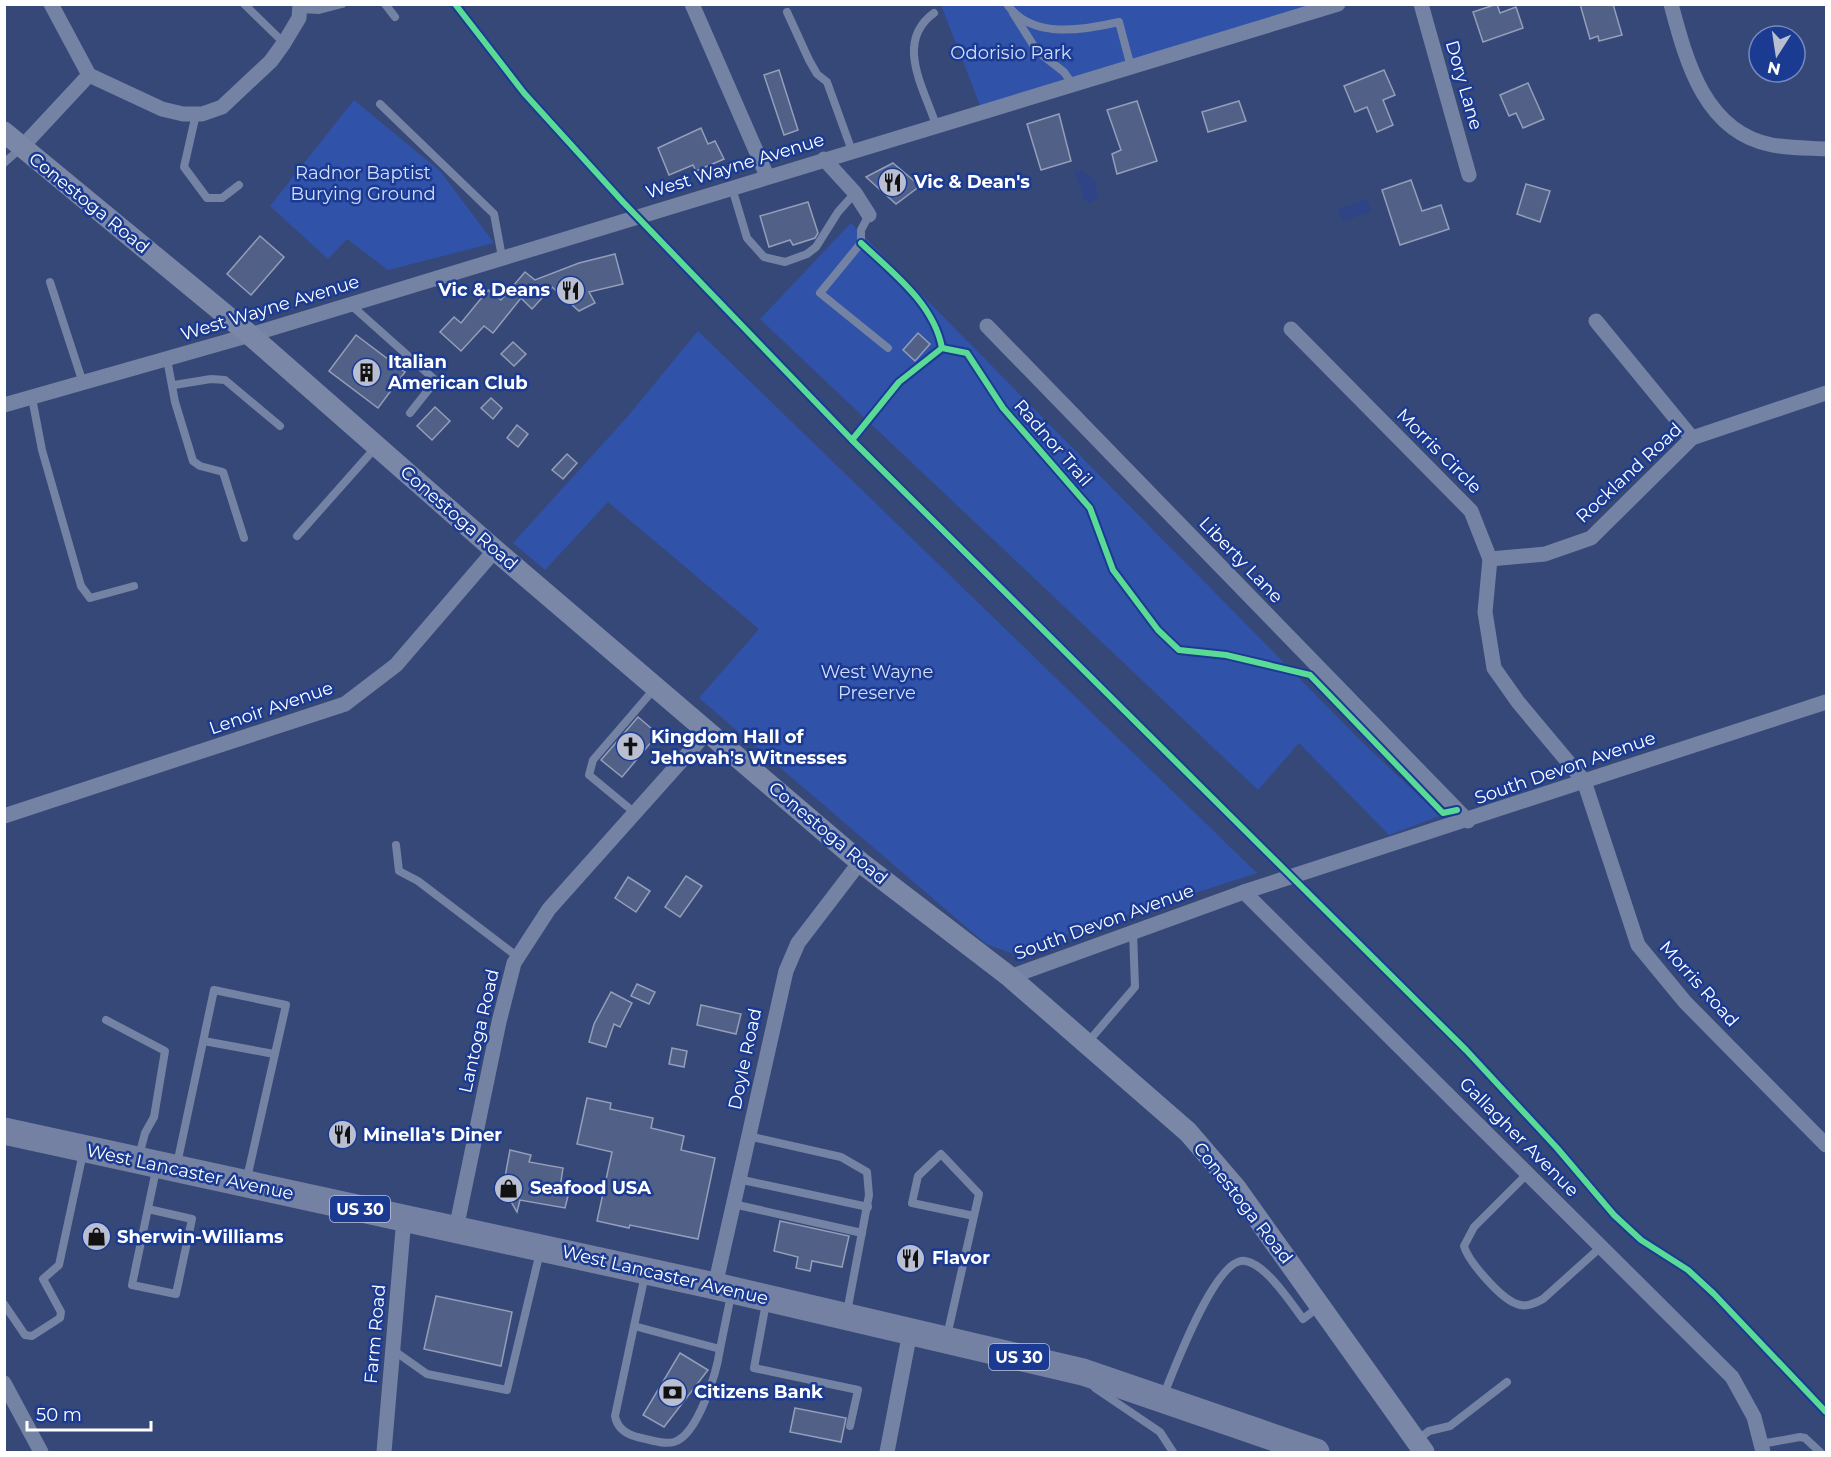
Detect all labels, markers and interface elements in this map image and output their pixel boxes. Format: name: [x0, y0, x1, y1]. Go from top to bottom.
north arrow: [1747, 24, 1807, 84]
street label: Dory Lane: [1441, 38, 1487, 132]
park label: Odorisio Park: [950, 42, 1072, 64]
text: N: [1766, 58, 1782, 79]
street label: West Wayne Avenue: [643, 128, 827, 204]
street label: Conestoga Road: [24, 148, 154, 258]
park label: Radnor Baptist Burying Ground: [290, 162, 436, 205]
restaurant icon: Vic & Dean's: [877, 166, 909, 198]
place label: Vic & Dean's: [913, 171, 1030, 193]
street label: West Wayne Avenue: [178, 270, 362, 346]
restaurant icon: Vic & Deans: [555, 274, 587, 306]
place label: Vic & Deans: [437, 279, 550, 301]
place label: Italian American Club: [387, 351, 528, 394]
building icon: Italian American Club: [351, 356, 383, 388]
street label: Radnor Trail: [1009, 395, 1097, 491]
street label: Morris Circle: [1392, 404, 1486, 498]
street label: Rockland Road: [1572, 418, 1686, 528]
street label: Conestoga Road: [396, 461, 522, 575]
street label: Liberty Lane: [1194, 512, 1288, 608]
park label: West Wayne Preserve: [821, 661, 934, 704]
street label: Lenoir Avenue: [206, 676, 336, 739]
place label: Kingdom Hall of Jehovah's Witnesses: [650, 726, 847, 769]
street label: South Devon Avenue: [1472, 727, 1658, 809]
church icon: Kingdom Hall of Jehovah's Witnesses: [614, 731, 646, 763]
street label: Conestoga Road: [764, 777, 892, 889]
street label: South Devon Avenue: [1011, 879, 1197, 965]
street label: Morris Road: [1655, 936, 1743, 1032]
street label: Lantoga Road: [454, 967, 504, 1095]
street label: Doyle Road: [724, 1006, 766, 1112]
street label: Gallagher Avenue: [1455, 1073, 1583, 1201]
restaurant icon: Minella's Diner: [326, 1119, 358, 1151]
place label: Minella's Diner: [363, 1124, 502, 1146]
street label: Conestoga Road: [1189, 1138, 1297, 1268]
street label: West Lancaster Avenue: [84, 1139, 296, 1205]
shop icon: Seafood USA: [493, 1172, 525, 1204]
place label: Seafood USA: [530, 1177, 651, 1199]
road number: US 30: [330, 1196, 390, 1222]
shop icon: Sherwin-Williams: [80, 1221, 112, 1253]
place label: Sherwin-Williams: [117, 1226, 284, 1248]
street label: West Lancaster Avenue: [560, 1241, 771, 1310]
restaurant icon: Flavor: [895, 1242, 927, 1274]
place label: Flavor: [932, 1247, 990, 1269]
street label: Farm Road: [360, 1283, 390, 1385]
road number: US 30: [989, 1344, 1049, 1370]
bank icon: Citizens Bank: [657, 1376, 689, 1408]
place label: Citizens Bank: [694, 1381, 823, 1403]
scale bar: [27, 1394, 152, 1432]
text: 50 m: [36, 1404, 82, 1426]

